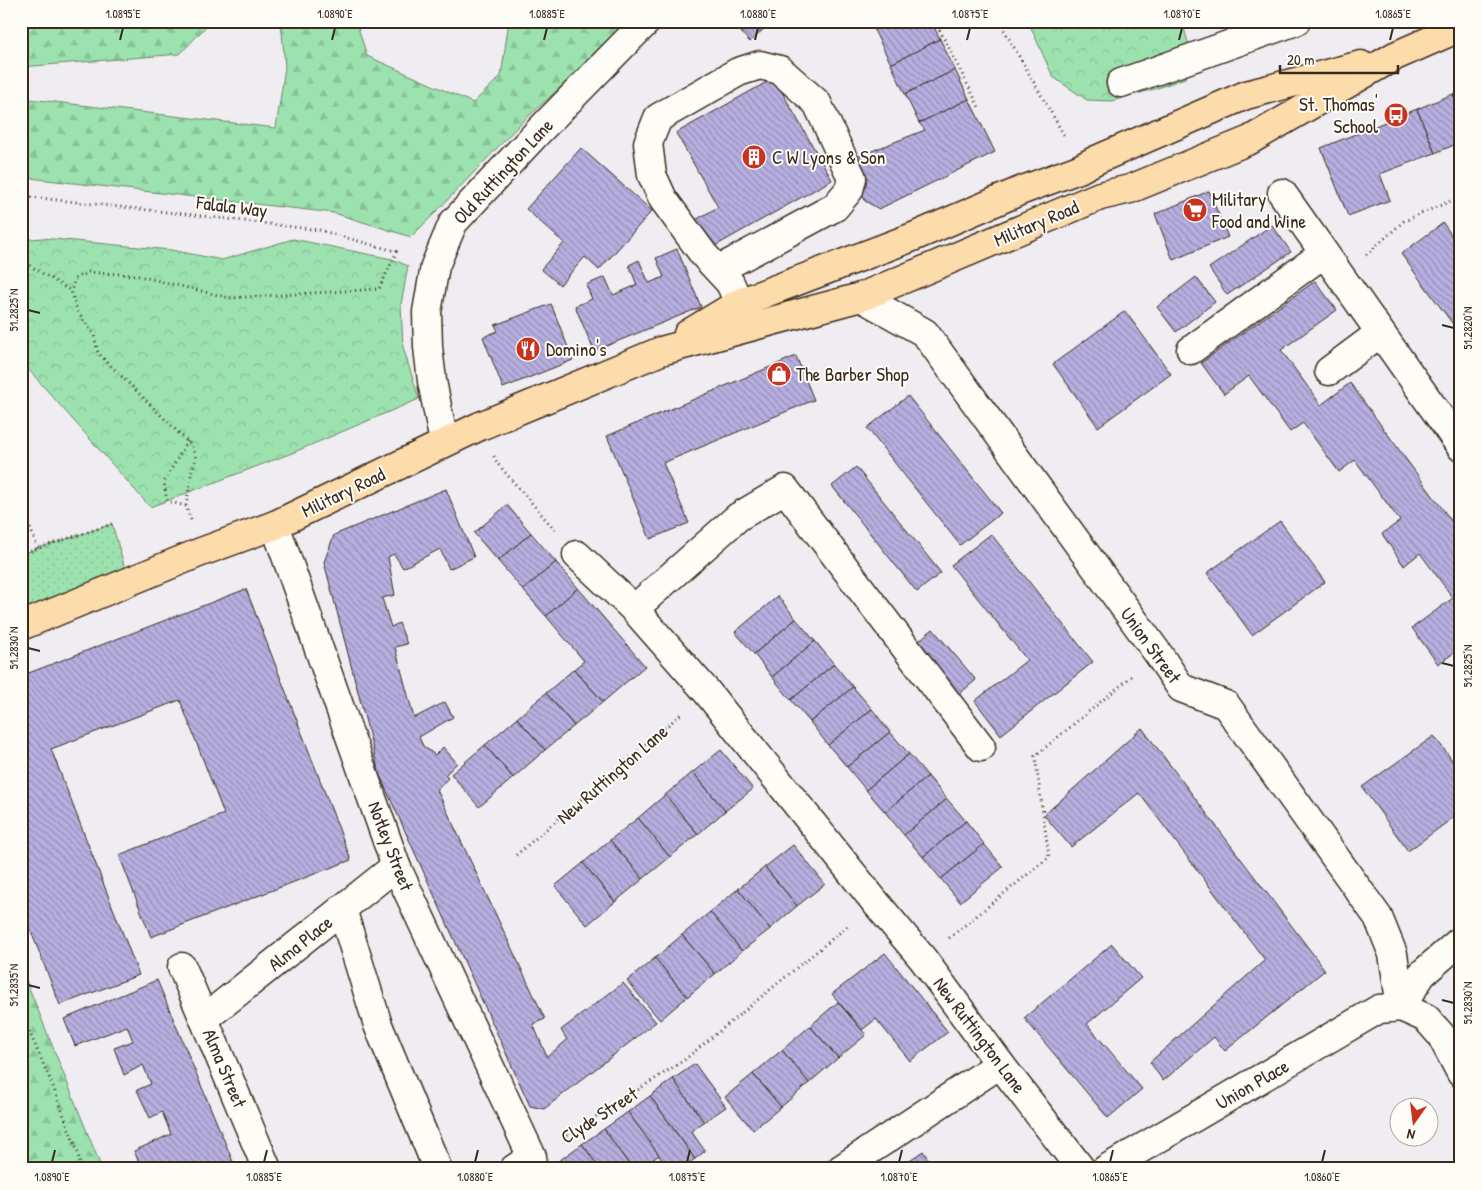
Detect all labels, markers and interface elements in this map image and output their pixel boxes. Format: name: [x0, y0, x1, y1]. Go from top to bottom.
text: 1.0895°E: [105, 5, 141, 22]
text: 1.0890°E: [317, 5, 353, 22]
text: 1.0885°E: [529, 5, 566, 22]
text: 1.0880°E: [740, 5, 777, 22]
text: 1.0875°E: [952, 5, 989, 22]
text: 1.0870°E: [1164, 5, 1201, 22]
text: 1.0865°E: [1375, 5, 1411, 22]
scale bar: [1280, 42, 1397, 74]
text: 20 m: [1287, 49, 1314, 70]
place label: St. Thomas' School: [1299, 91, 1379, 139]
bus stop icon: St. Thomas' School: [1383, 102, 1409, 128]
street label: Old Ruttington Lane: [447, 112, 559, 230]
building icon: C W Lyons & Son: [741, 144, 767, 170]
place label: C W Lyons & Son: [772, 144, 885, 170]
place label: Military Food and Wine: [1211, 186, 1307, 234]
street label: Falala Way: [194, 189, 269, 223]
street label: Military Road: [990, 193, 1083, 252]
supermarket icon: Military Food and Wine: [1182, 197, 1208, 223]
text: 51.2825°N: [5, 289, 22, 331]
text: 51.2820°N: [1459, 307, 1476, 349]
restaurant icon: Domino's: [515, 336, 541, 362]
place label: Domino's: [546, 336, 607, 362]
shop icon: The Barber Shop: [766, 361, 792, 387]
place label: The Barber Shop: [796, 361, 909, 387]
street label: Military Road: [297, 460, 390, 523]
street label: Union Street: [1115, 602, 1188, 689]
text: 51.2830°N: [5, 627, 22, 669]
text: 51.2825°N: [1459, 645, 1476, 687]
street label: New Ruttington Lane: [551, 718, 673, 829]
street label: Notley Street: [362, 798, 420, 895]
street label: Alma Place: [262, 909, 338, 977]
text: 51.2835°N: [5, 964, 22, 1006]
street label: New Ruttington Lane: [928, 972, 1033, 1099]
text: 51.2830°N: [1459, 982, 1476, 1024]
street label: Alma Street: [197, 1025, 253, 1112]
street label: Union Place: [1211, 1052, 1294, 1115]
street label: Clyde Street: [555, 1080, 643, 1150]
north arrow: [1390, 1098, 1440, 1148]
text: N: [1404, 1125, 1417, 1145]
text: 1.0890°E: [34, 1168, 70, 1185]
text: 1.0885°E: [246, 1168, 283, 1185]
text: 1.0880°E: [457, 1168, 494, 1185]
text: 1.0875°E: [669, 1168, 706, 1185]
text: 1.0870°E: [881, 1168, 918, 1185]
text: 1.0865°E: [1092, 1168, 1128, 1185]
text: 1.0860°E: [1304, 1168, 1341, 1185]

